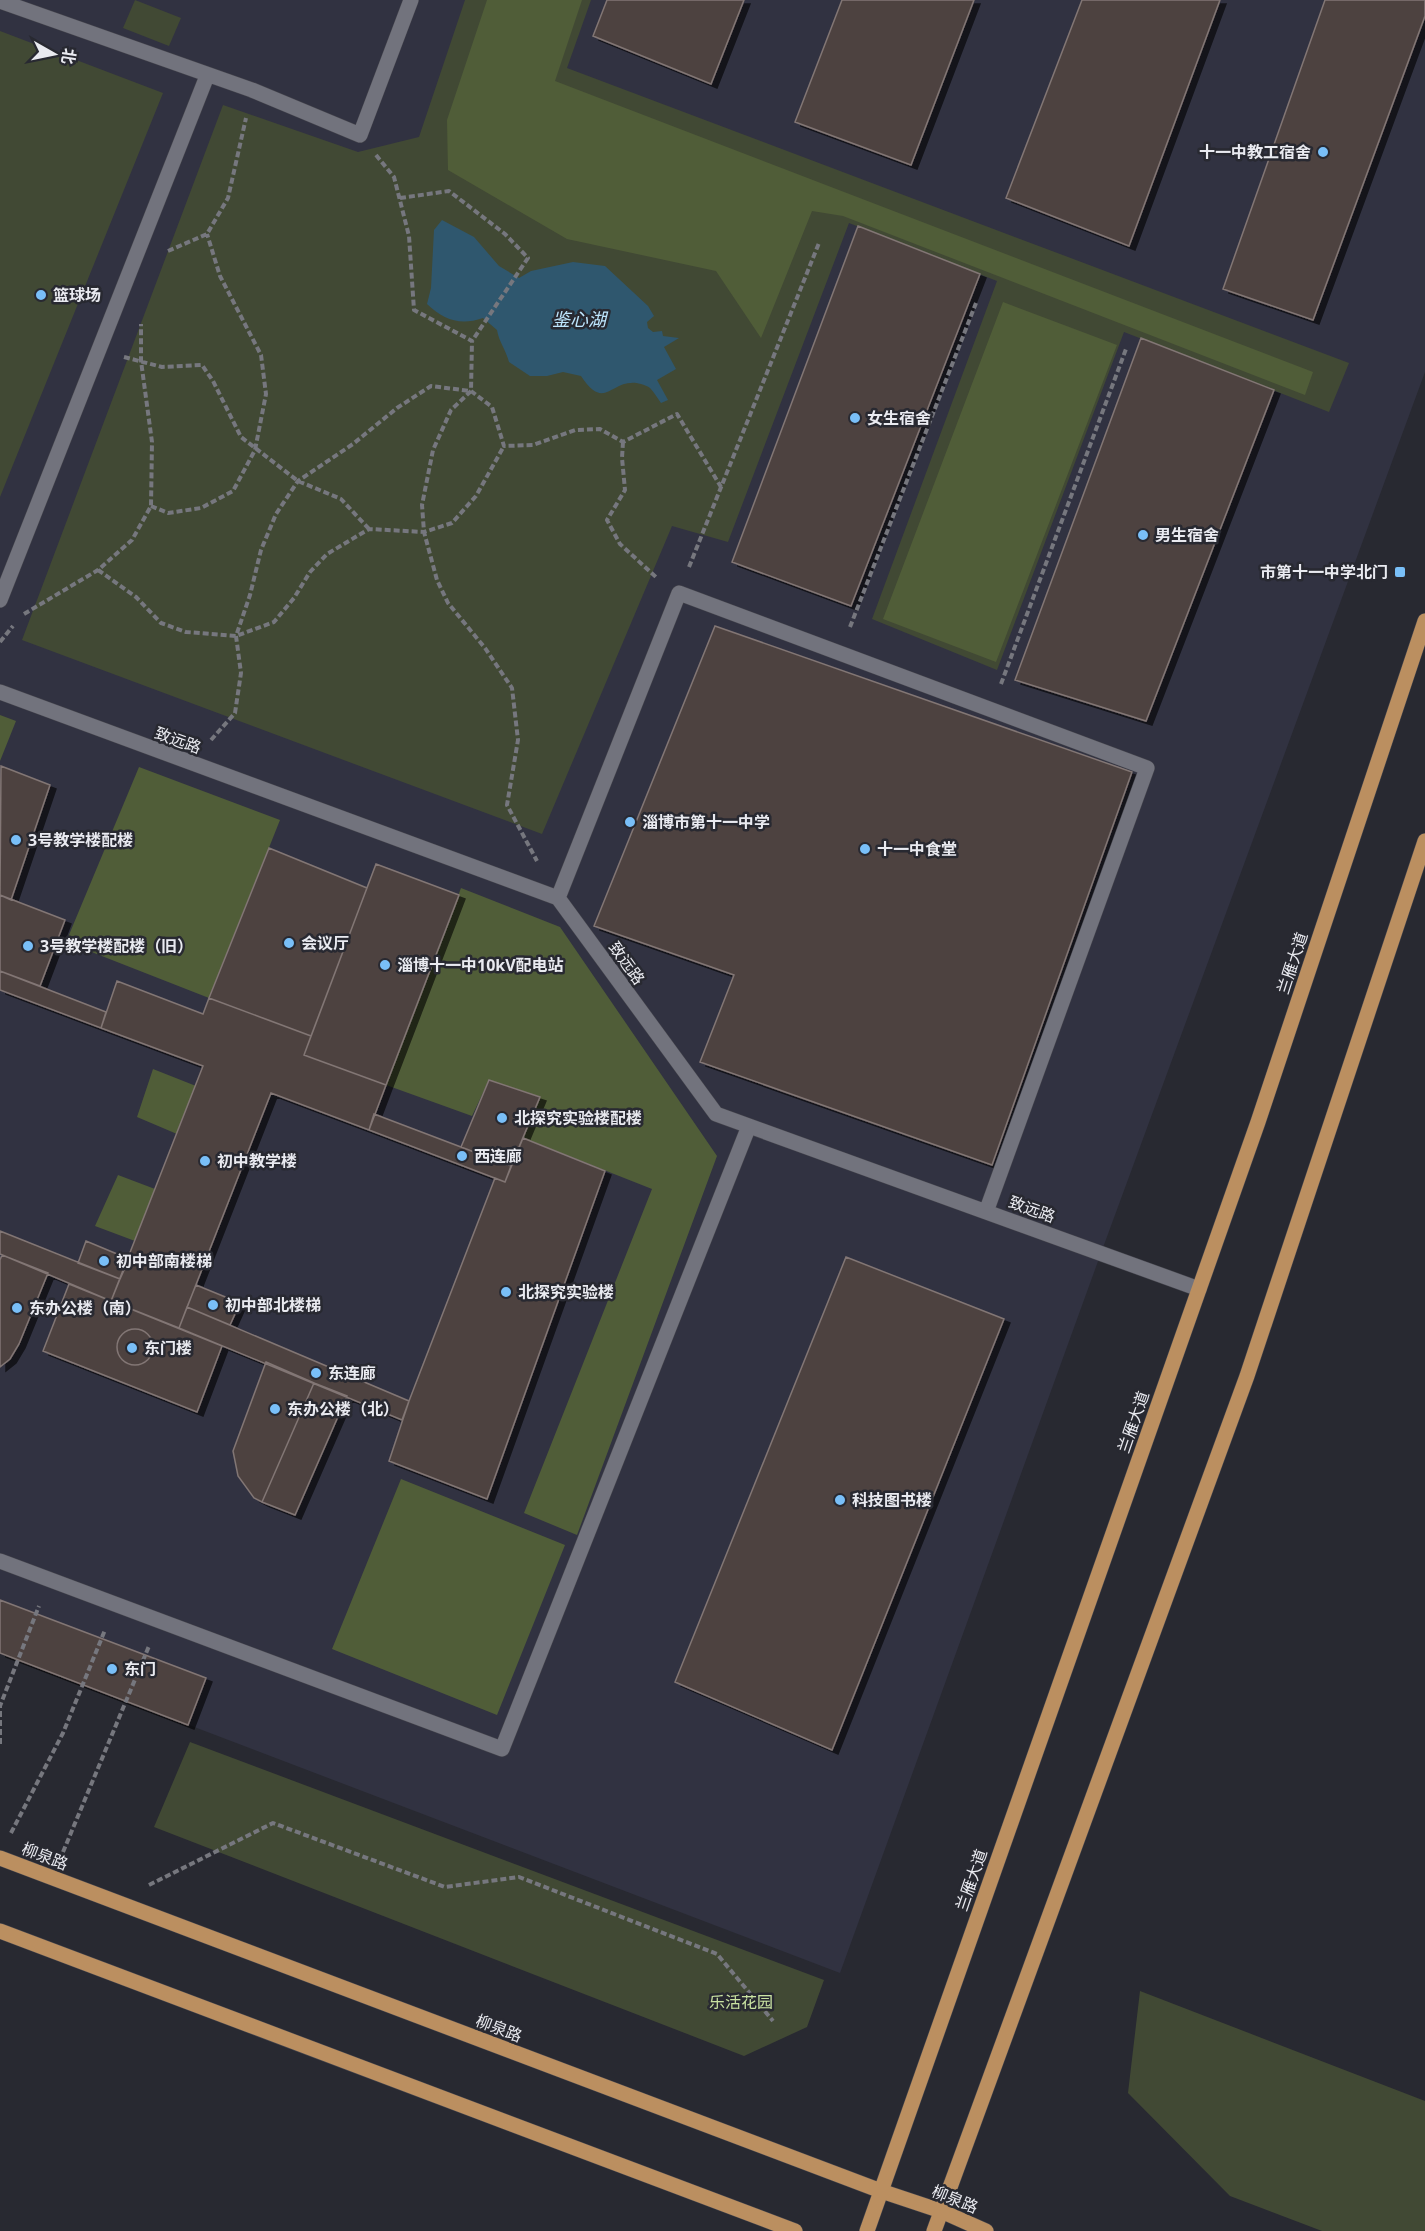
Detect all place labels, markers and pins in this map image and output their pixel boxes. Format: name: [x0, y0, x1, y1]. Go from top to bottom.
place label: 十一中教工宿舍: [1199, 141, 1311, 163]
marker: 十一中教工宿舍: [1316, 145, 1330, 159]
place label: 篮球场: [53, 284, 101, 306]
marker: 篮球场: [34, 288, 48, 302]
place label: 女生宿舍: [867, 407, 931, 429]
marker: 女生宿舍: [848, 411, 862, 425]
place label: 男生宿舍: [1155, 524, 1219, 546]
marker: 男生宿舍: [1136, 528, 1150, 542]
place label: 市第十一中学北门: [1260, 561, 1388, 583]
marker: 市第十一中学北门: [1393, 565, 1407, 579]
place label: 淄博市第十一中学: [642, 811, 770, 833]
marker: 淄博市第十一中学: [623, 815, 637, 829]
place label: 3号教学楼配楼: [28, 829, 133, 851]
marker: 3号教学楼配楼: [9, 833, 23, 847]
place label: 十一中食堂: [877, 838, 957, 860]
marker: 十一中食堂: [858, 842, 872, 856]
place label: 会议厅: [301, 932, 349, 954]
place label: 3号教学楼配楼（旧）: [40, 935, 193, 957]
marker: 会议厅: [282, 936, 296, 950]
marker: 3号教学楼配楼（旧）: [21, 939, 35, 953]
place label: 淄博十一中10kV配电站: [397, 954, 564, 976]
marker: 淄博十一中10kV配电站: [378, 958, 392, 972]
place label: 北探究实验楼配楼: [514, 1107, 642, 1129]
marker: 北探究实验楼配楼: [495, 1111, 509, 1125]
place label: 西连廊: [474, 1145, 522, 1167]
marker: 西连廊: [455, 1149, 469, 1163]
place label: 初中教学楼: [217, 1150, 297, 1172]
marker: 初中教学楼: [198, 1154, 212, 1168]
place label: 初中部南楼梯: [116, 1250, 212, 1272]
marker: 初中部南楼梯: [97, 1254, 111, 1268]
place label: 北探究实验楼: [518, 1281, 614, 1303]
marker: 北探究实验楼: [499, 1285, 513, 1299]
place label: 初中部北楼梯: [225, 1294, 321, 1316]
place label: 东办公楼（南）: [29, 1297, 141, 1319]
marker: 初中部北楼梯: [206, 1298, 220, 1312]
marker: 东办公楼（南）: [10, 1301, 24, 1315]
place label: 东门楼: [144, 1337, 192, 1359]
marker: 东门楼: [125, 1341, 139, 1355]
place label: 东连廊: [328, 1362, 376, 1384]
marker: 东连廊: [309, 1366, 323, 1380]
place label: 东办公楼（北）: [287, 1398, 399, 1420]
marker: 东办公楼（北）: [268, 1402, 282, 1416]
place label: 科技图书楼: [852, 1489, 932, 1511]
marker: 科技图书楼: [833, 1493, 847, 1507]
place label: 东门: [124, 1658, 156, 1680]
marker: 东门: [105, 1662, 119, 1676]

